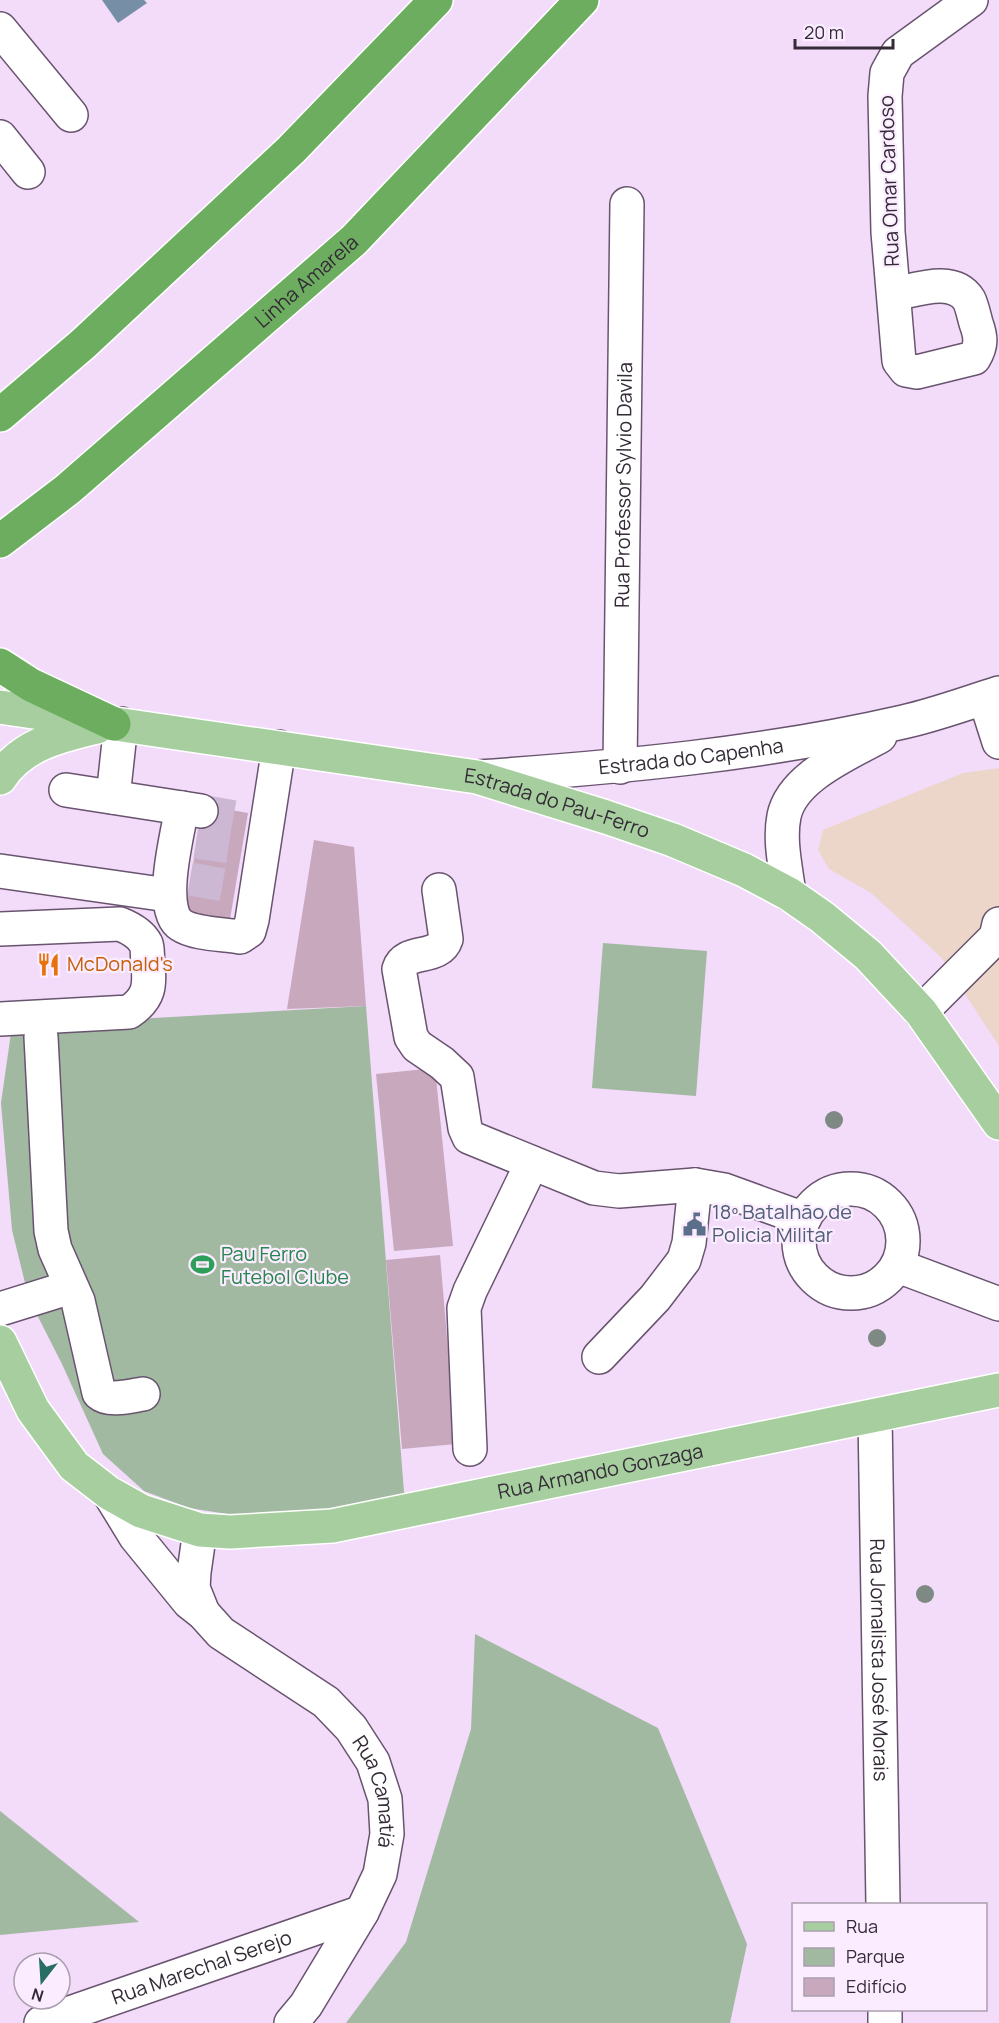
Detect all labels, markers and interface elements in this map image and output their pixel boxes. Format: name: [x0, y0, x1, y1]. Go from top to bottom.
scale bar: [795, 12, 892, 50]
text: 20 m: [804, 20, 844, 44]
street label: Rua Omar Cardoso: [872, 95, 905, 267]
street label: Linha Amarela: [249, 228, 364, 333]
street label: Rua Professor Sylvio Davila: [608, 362, 638, 608]
street label: Estrada do Capenha: [597, 731, 785, 780]
street label: Estrada do Pau-Ferro: [463, 761, 654, 844]
place label: McDonald's: [67, 950, 173, 977]
restaurant icon: McDonald's: [36, 951, 62, 977]
place label: 18º Batalhão de Policia Militar: [712, 1198, 852, 1248]
public building icon: 18º Batalhão de Policia Militar: [681, 1211, 707, 1237]
place label: Pau Ferro Futebol Clube: [221, 1240, 349, 1290]
sports icon: Pau Ferro Futebol Clube: [190, 1252, 216, 1278]
street label: Rua Armando Gonzaga: [495, 1437, 705, 1505]
street label: Rua Jornalista José Morais: [864, 1538, 895, 1782]
street label: Rua Camatiá: [346, 1730, 401, 1850]
legend: [792, 1903, 987, 2011]
text: Rua: [846, 1914, 878, 1938]
street label: Rua Marechal Serejo: [108, 1923, 295, 2011]
text: Parque: [846, 1944, 905, 1968]
north arrow: [12, 1951, 72, 2011]
text: Edifício: [846, 1974, 907, 1998]
text: N: [29, 1983, 46, 2008]

